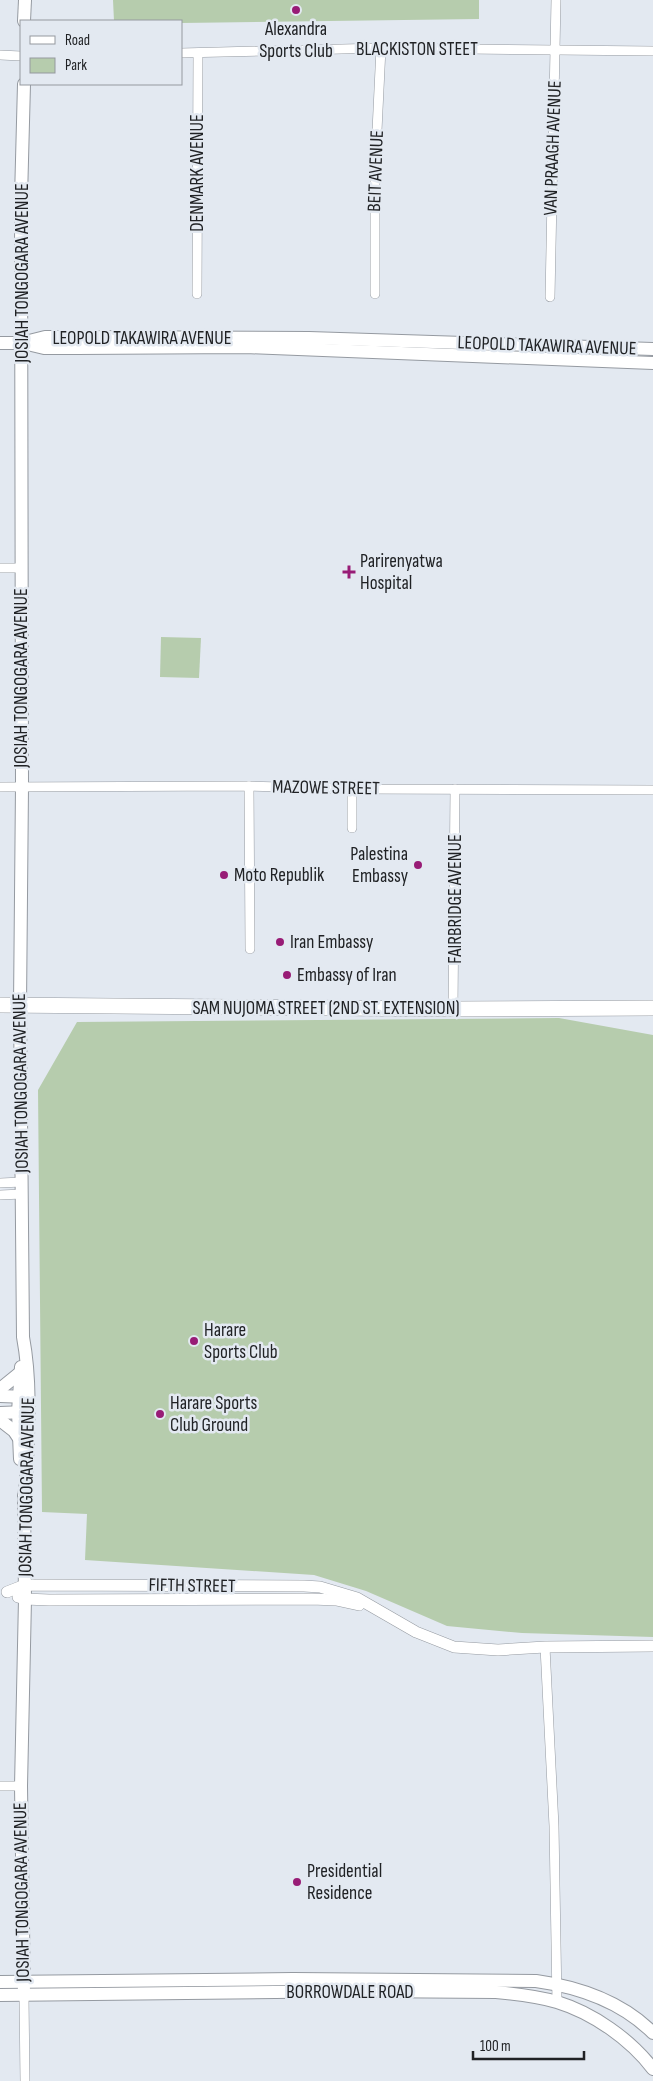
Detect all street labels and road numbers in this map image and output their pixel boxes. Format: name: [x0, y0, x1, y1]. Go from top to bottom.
street label: BLACKISTON STEET: [356, 38, 478, 61]
street label: VAN PRAAGH AVENUE: [539, 80, 567, 216]
street label: DENMARK AVENUE: [186, 114, 209, 232]
street label: BEIT AVENUE: [363, 130, 389, 212]
street label: JOSIAH TONGOGARA AVENUE: [11, 183, 34, 364]
street label: LEOPOLD TAKAWIRA AVENUE: [52, 327, 232, 350]
street label: LEOPOLD TAKAWIRA AVENUE: [457, 331, 637, 361]
street label: JOSIAH TONGOGARA AVENUE: [10, 588, 33, 769]
street label: MAZOWE STREET: [272, 776, 380, 800]
street label: FAIRBRIDGE AVENUE: [444, 834, 467, 964]
street label: JOSIAH TONGOGARA AVENUE: [8, 993, 34, 1174]
street label: SAM NUJOMA STREET (2ND ST. EXTENSION): [192, 997, 460, 1020]
street label: JOSIAH TONGOGARA AVENUE: [14, 1397, 40, 1578]
street label: FIFTH STREET: [148, 1574, 236, 1598]
street label: JOSIAH TONGOGARA AVENUE: [9, 1802, 35, 1983]
street label: BORROWDALE ROAD: [286, 1981, 414, 2004]

